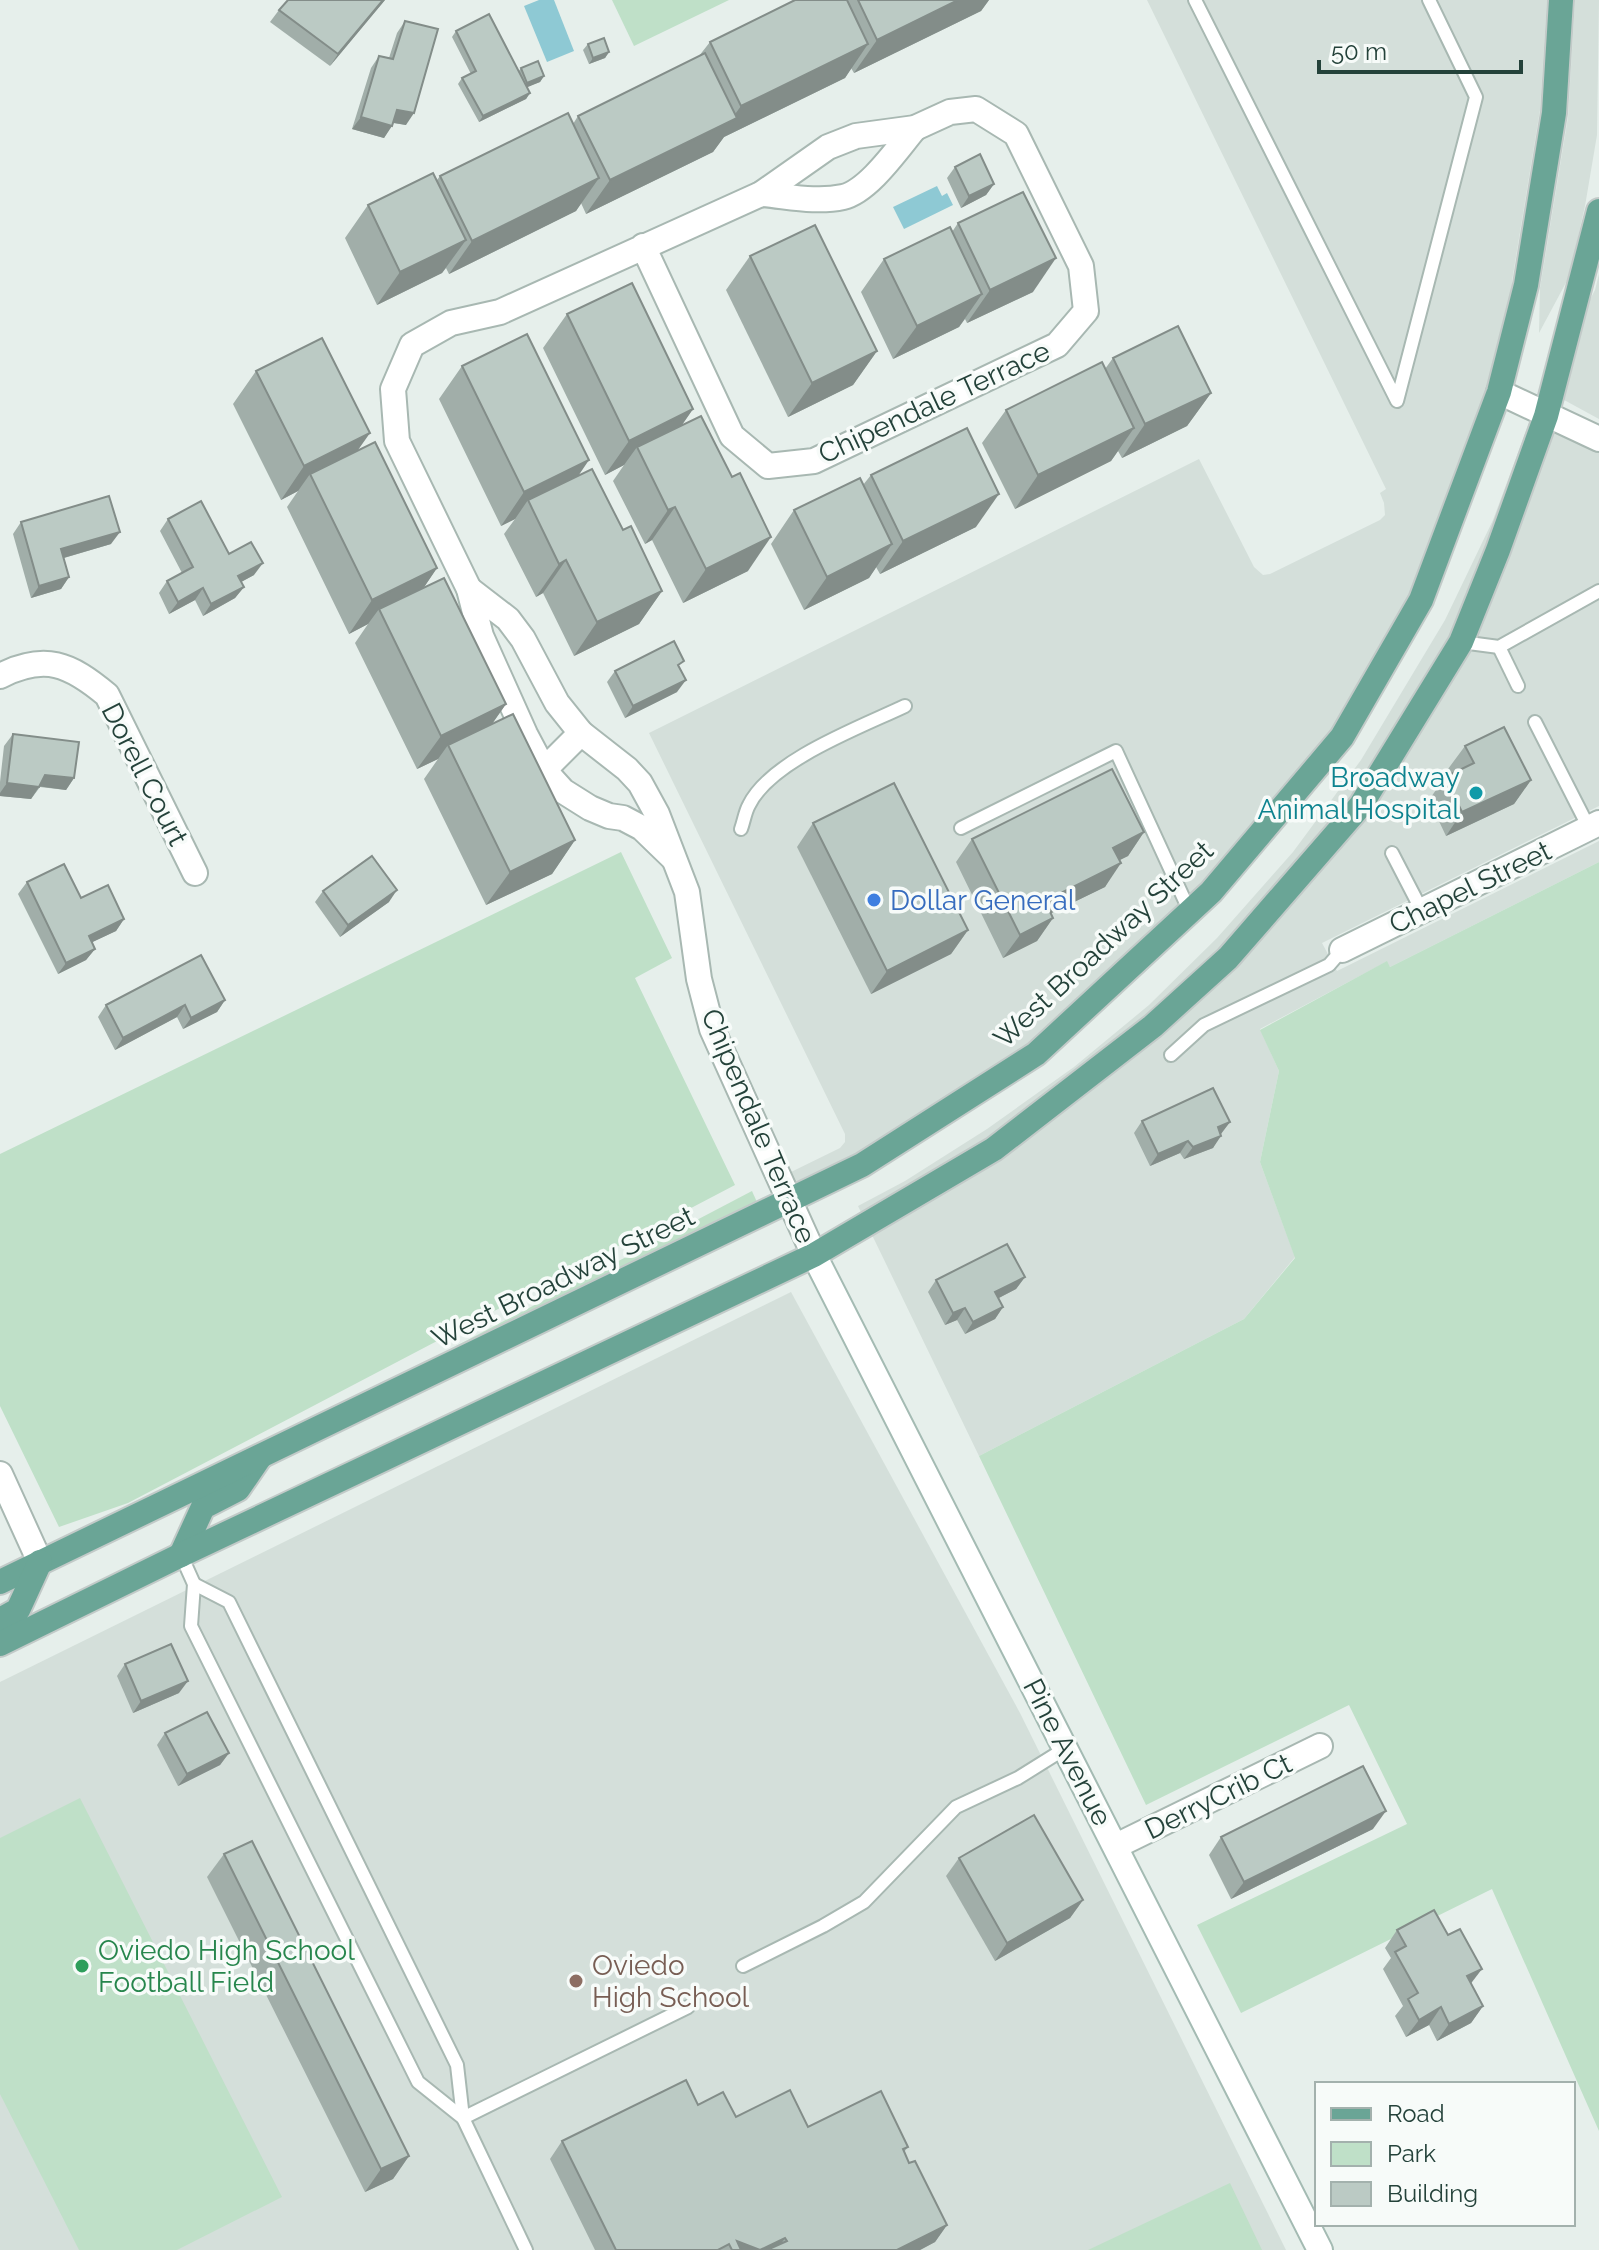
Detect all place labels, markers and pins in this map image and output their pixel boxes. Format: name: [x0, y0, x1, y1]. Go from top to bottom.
place label: Broadway Animal Hospital: [1257, 761, 1460, 826]
marker: Broadway Animal Hospital: [1467, 784, 1485, 802]
place label: Dollar General: [890, 884, 1076, 917]
marker: Dollar General: [865, 891, 883, 909]
place label: Oviedo High School Football Field: [98, 1934, 355, 1999]
place label: Oviedo High School: [592, 1949, 750, 2014]
marker: Oviedo High School Football Field: [73, 1957, 91, 1975]
marker: Oviedo High School: [567, 1972, 585, 1990]

